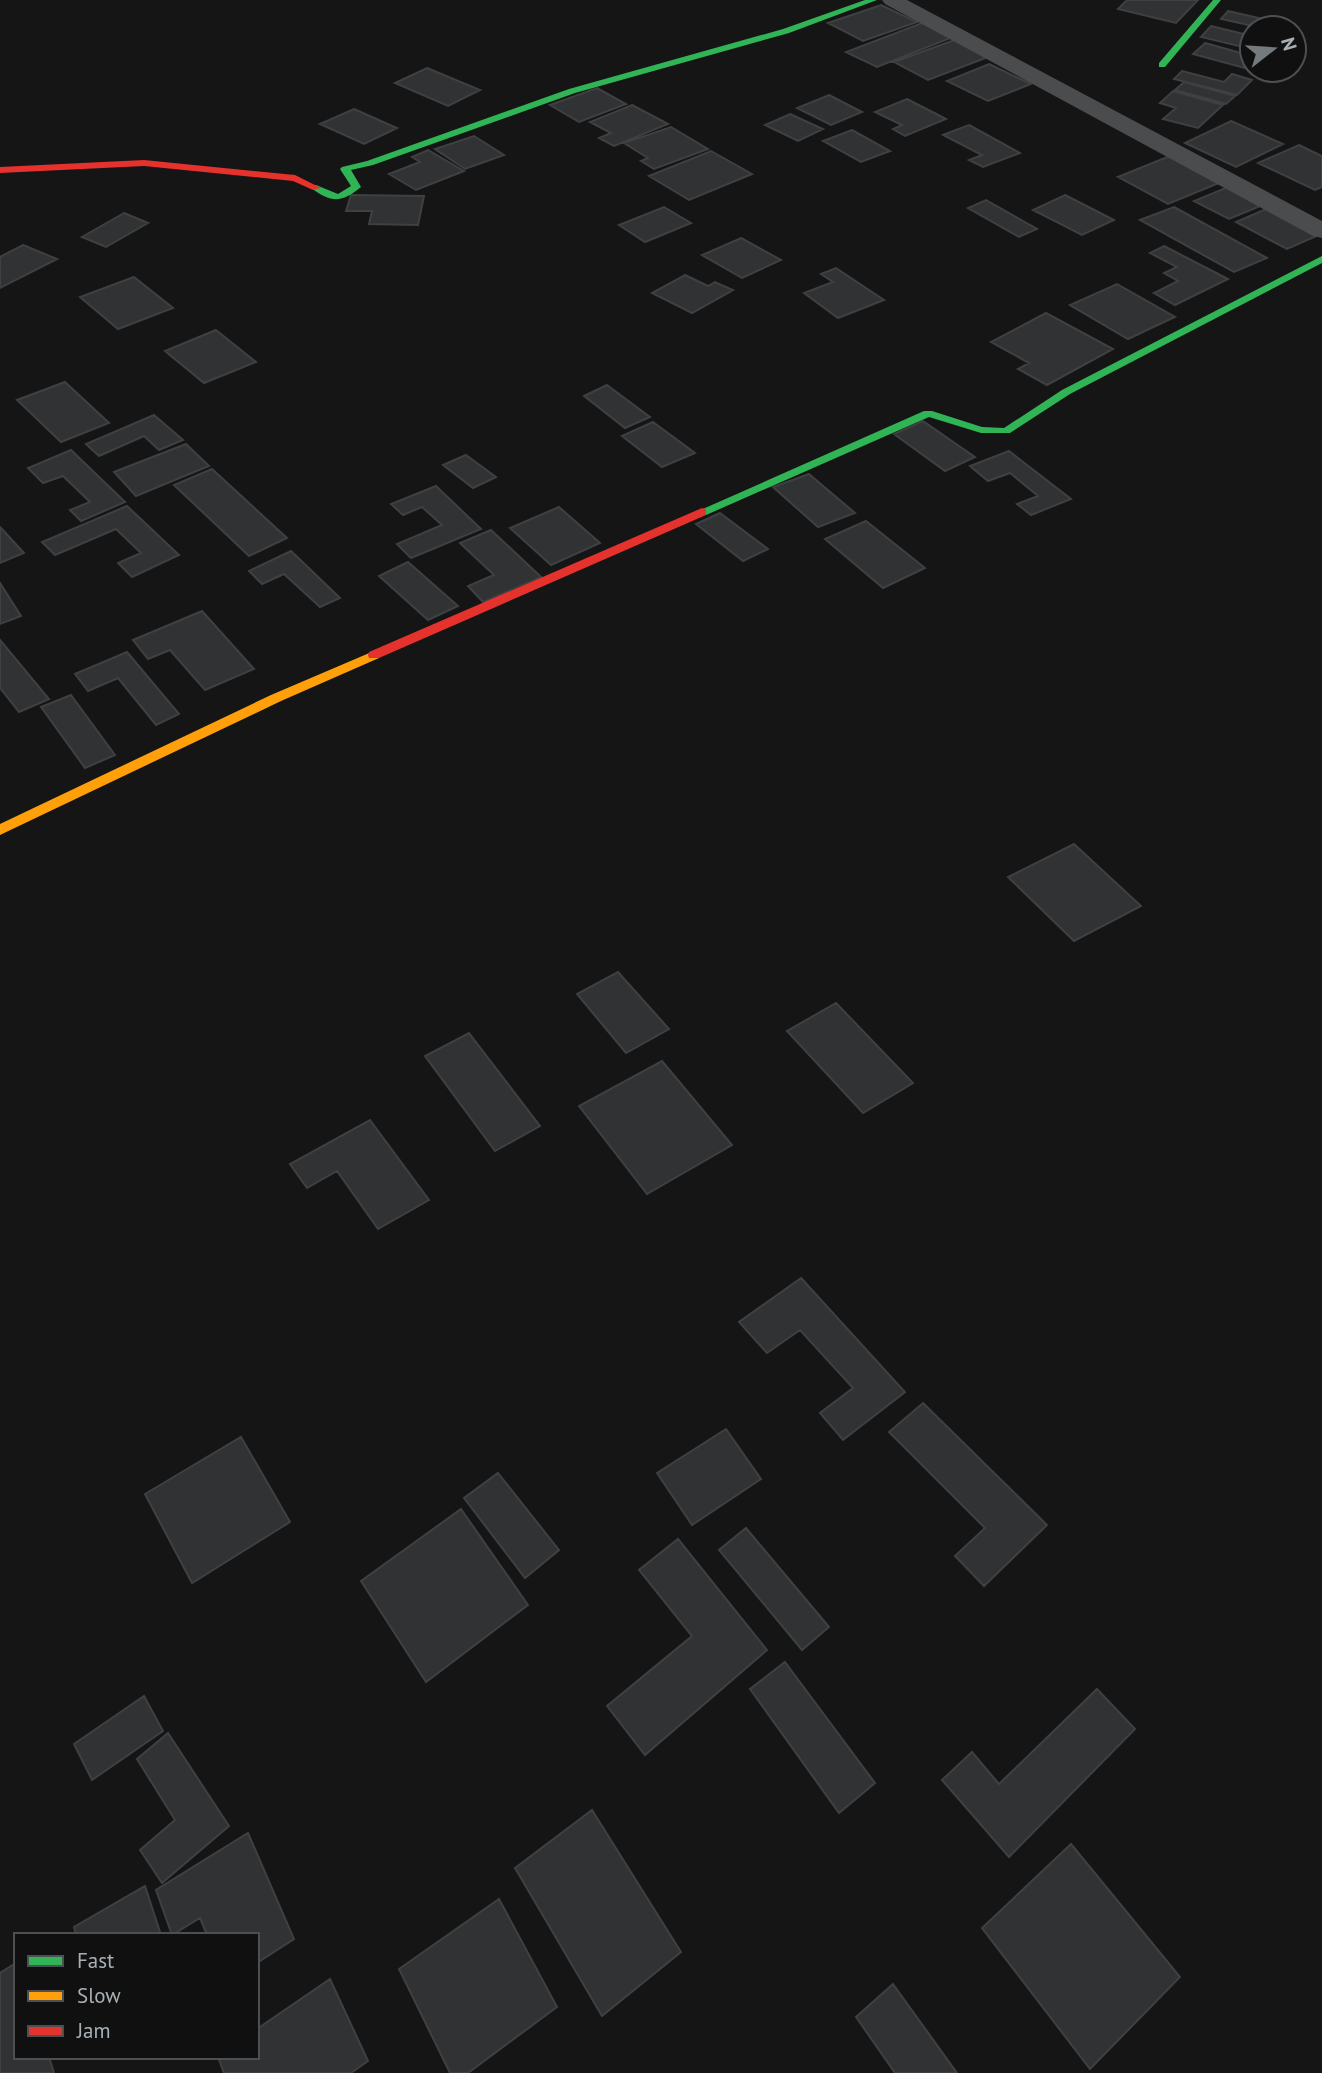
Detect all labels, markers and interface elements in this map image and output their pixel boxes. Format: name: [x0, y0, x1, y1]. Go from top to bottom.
north arrow: [1238, 14, 1308, 84]
text: N: [1276, 35, 1303, 54]
legend: [14, 1933, 259, 2059]
text: Fast: [77, 1947, 114, 1974]
text: Slow: [77, 1982, 121, 2009]
text: Jam: [76, 2017, 111, 2044]

